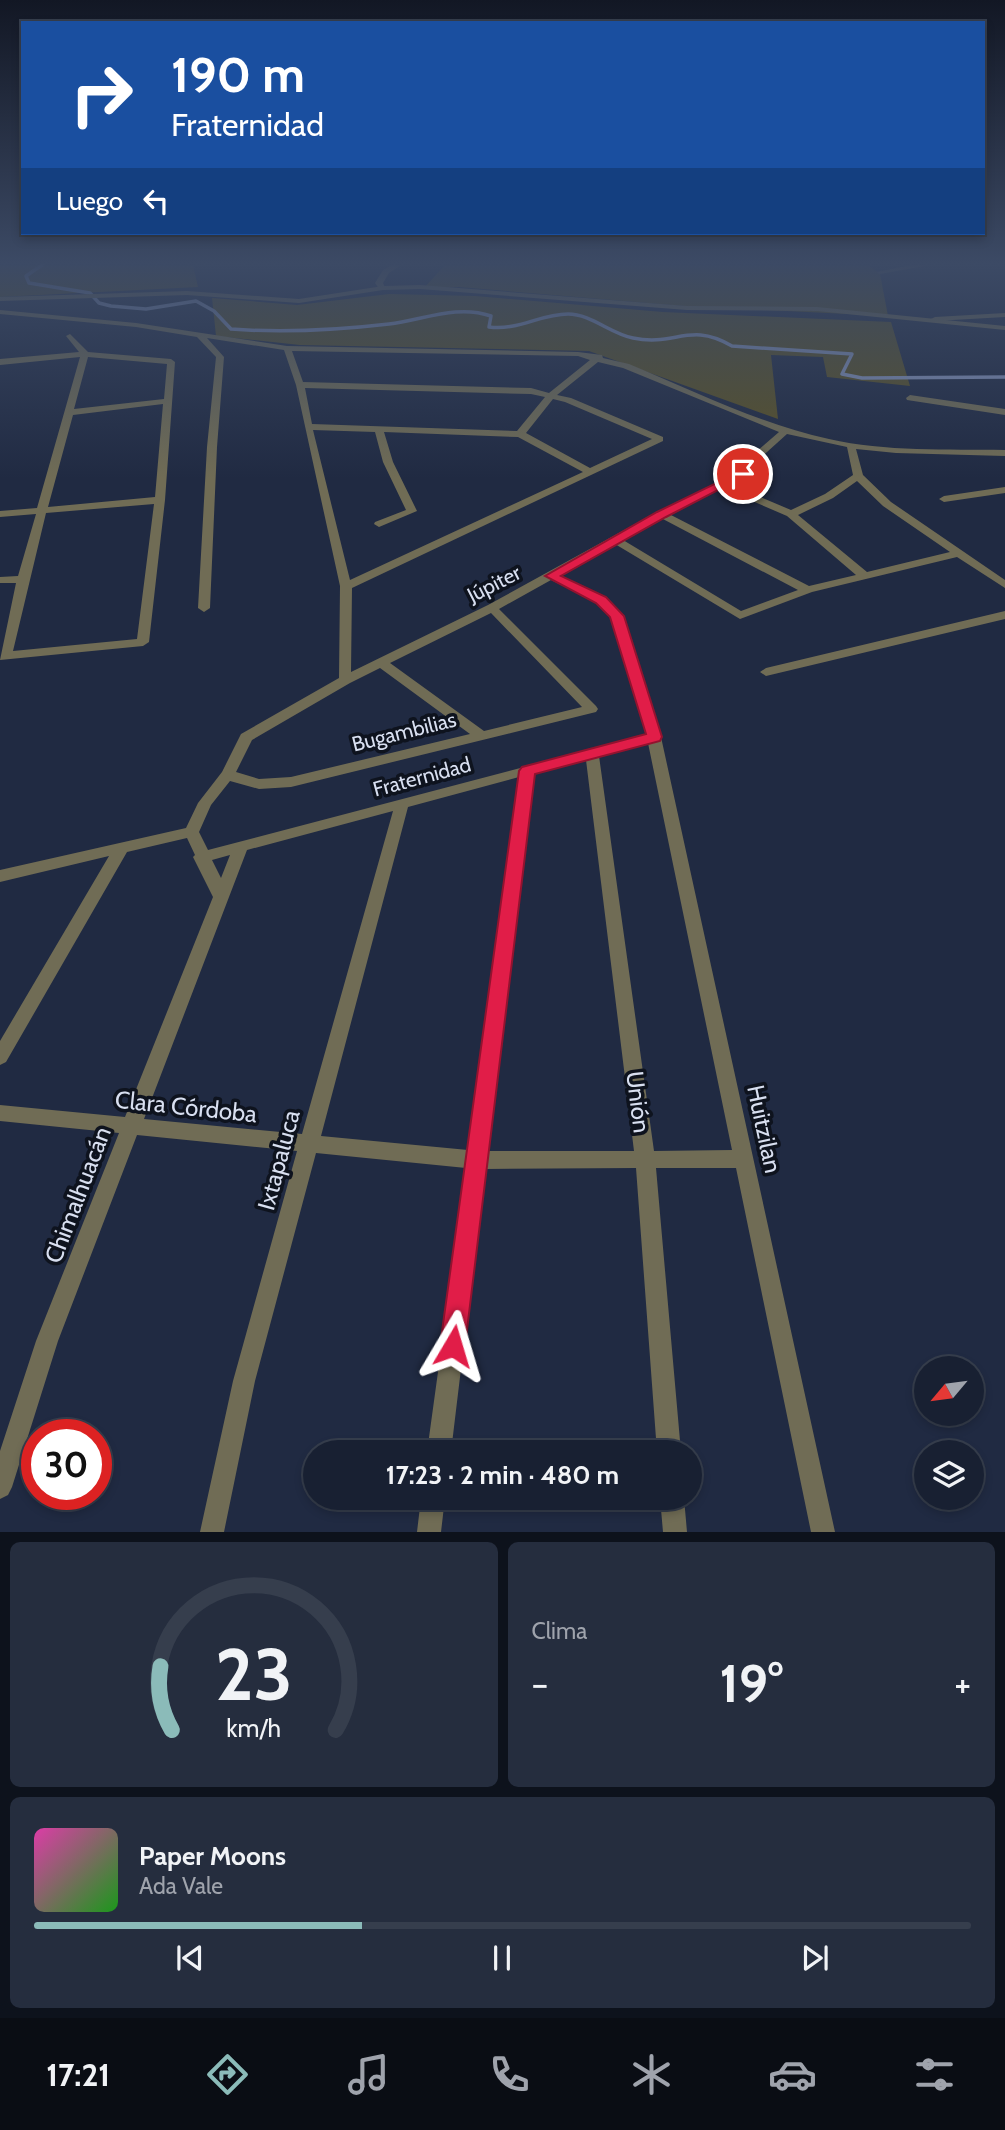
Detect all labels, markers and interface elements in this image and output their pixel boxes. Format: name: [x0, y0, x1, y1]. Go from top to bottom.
text: 190 m: [171, 45, 305, 104]
icon: right: [56, 49, 147, 140]
text: Fraternidad: [171, 105, 324, 144]
icon: left: [137, 182, 175, 220]
text: Luego: [56, 185, 123, 217]
pin: [713, 444, 773, 504]
icon: arrive: [724, 455, 762, 493]
street label: Júpiter: [462, 559, 525, 608]
street label: Bugambilias: [349, 706, 459, 757]
street label: Fraternidad: [370, 751, 474, 802]
street label: Unión: [620, 1069, 657, 1135]
street label: Huitzilan: [741, 1082, 788, 1176]
street label: Clara Córdoba: [114, 1085, 259, 1128]
street label: Ixtapaluca: [251, 1106, 306, 1213]
street label: Chimalhuacán: [38, 1122, 117, 1267]
position arrow: [416, 1309, 490, 1383]
north arrow: [914, 1356, 984, 1426]
map controls: [914, 1356, 984, 1510]
speed limit sign: 30: [21, 1419, 112, 1510]
button: layers: [914, 1440, 984, 1510]
text: 17:23 · 2 min · 480 m: [386, 1459, 619, 1491]
text: Clima: [532, 1617, 587, 1645]
text: 23: [215, 1631, 293, 1719]
text: 19°: [720, 1652, 783, 1715]
text: −: [532, 1660, 548, 1707]
text: +: [954, 1660, 971, 1707]
text: km/h: [226, 1713, 281, 1743]
text: Paper Moons: [139, 1840, 286, 1872]
text: Ada Vale: [139, 1872, 223, 1900]
icon: previous: [171, 1939, 209, 1977]
icon: pause: [483, 1939, 521, 1977]
icon: next: [796, 1939, 834, 1977]
icon: directions: [203, 2050, 252, 2099]
icon: music: [344, 2050, 393, 2099]
icon: phone: [485, 2050, 534, 2099]
icon: climate: [627, 2050, 676, 2099]
icon: car: [768, 2050, 817, 2099]
icon: filters: [910, 2050, 959, 2099]
text: 17:21: [46, 2055, 110, 2094]

